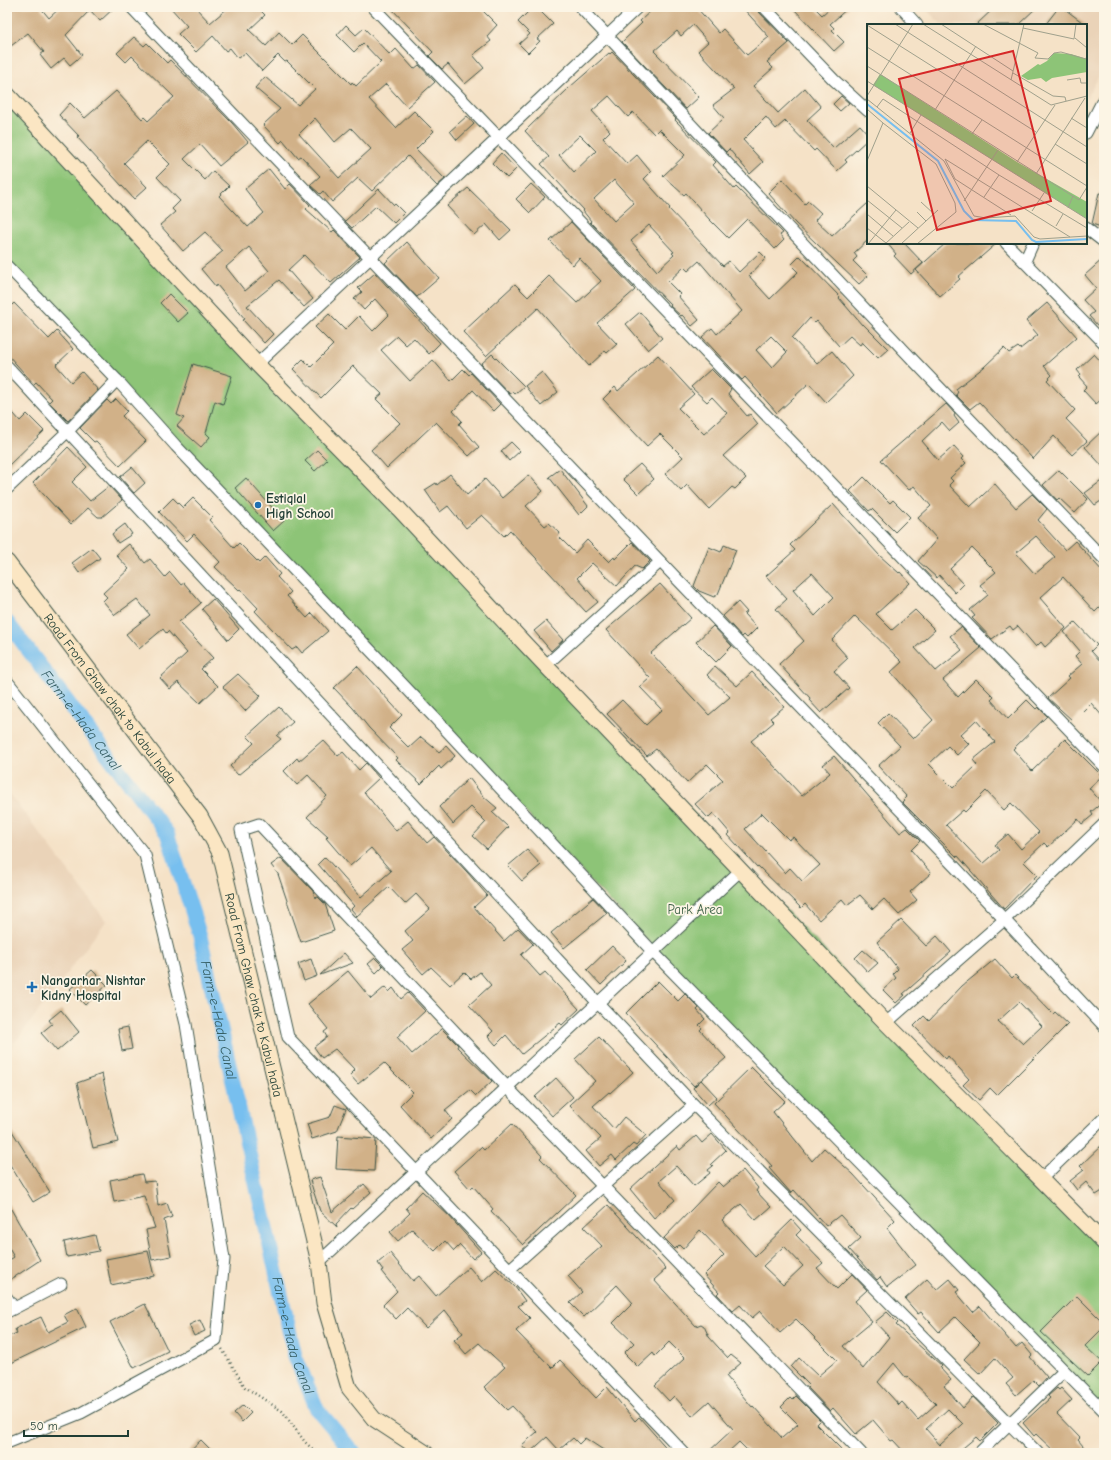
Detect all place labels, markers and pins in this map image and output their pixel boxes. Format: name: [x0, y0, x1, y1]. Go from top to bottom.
place label: Estiqlal High School: [266, 491, 334, 521]
marker: Estiqlal High School: [253, 500, 263, 510]
place label: Nangarhar Nishtar Kidny Hospital: [41, 973, 146, 1003]
marker: Nangarhar Nishtar Kidny Hospital: [26, 981, 38, 993]

